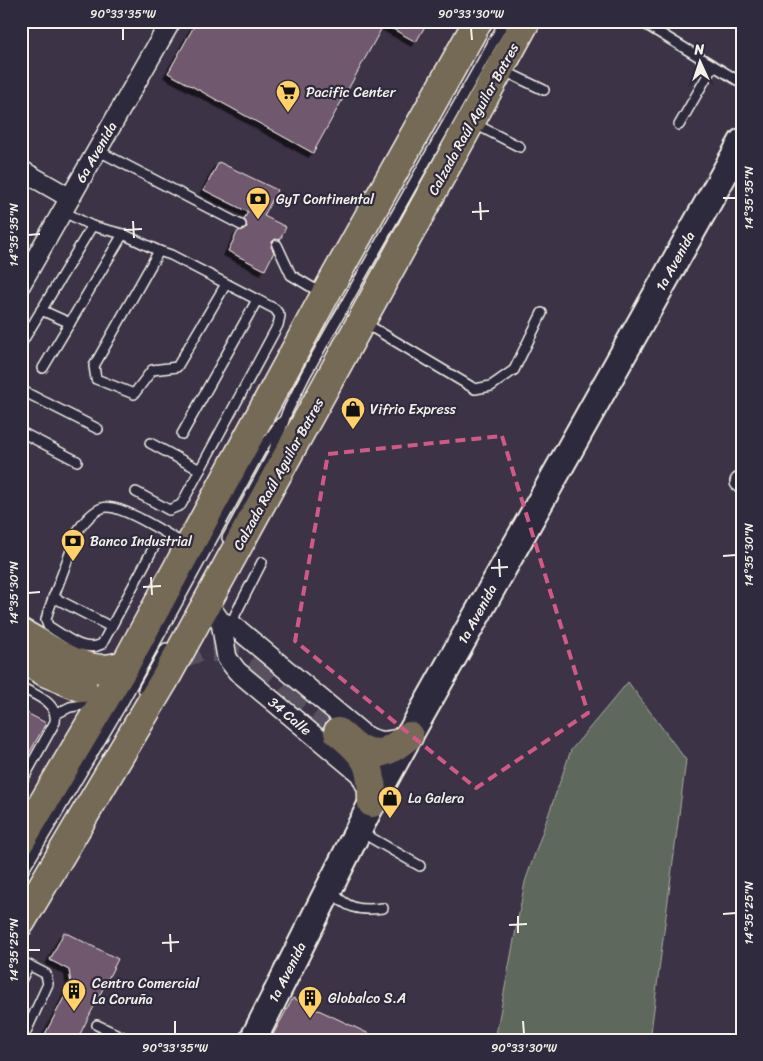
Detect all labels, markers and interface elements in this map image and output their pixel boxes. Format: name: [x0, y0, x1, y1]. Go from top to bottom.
text: 90°33'35"W: [90, 3, 157, 25]
text: 90°33'30"W: [438, 3, 505, 25]
text: N: [693, 37, 705, 62]
street label: Calzada Raúl Aguilar Batres: [421, 38, 526, 200]
north arrow: [676, 38, 726, 88]
supermarket icon: Pacific Center: [275, 79, 301, 113]
place label: Pacific Center: [306, 80, 397, 105]
street label: 6a Avenida: [69, 117, 124, 188]
text: 14°35'35"N: [738, 166, 760, 230]
bank icon: GyT Continental: [245, 186, 271, 220]
place label: GyT Continental: [276, 187, 375, 212]
text: 14°35'35"N: [3, 203, 25, 267]
street label: 1a Avenida: [649, 227, 702, 296]
street label: Calzada Raúl Aguilar Batres: [226, 393, 331, 555]
shop icon: Vifrio Express: [340, 396, 366, 430]
place label: Vifrio Express: [370, 397, 457, 422]
text: 14°35'30"N: [738, 522, 760, 587]
bank icon: Banco Industrial: [60, 528, 86, 562]
place label: Banco Industrial: [90, 529, 193, 554]
text: 14°35'30"N: [3, 560, 25, 625]
street label: 1a Avenida: [451, 580, 504, 649]
street label: 34 Calle: [262, 690, 317, 742]
shop icon: La Galera: [377, 785, 403, 819]
place label: La Galera: [408, 786, 464, 811]
text: 14°35'25"N: [738, 880, 760, 945]
text: 14°35'25"N: [3, 917, 25, 982]
street label: 1a Avenida: [261, 937, 313, 1007]
place label: Centro Comercial La Coruña: [92, 971, 200, 1012]
building icon: Centro Comercial La Coruña: [61, 978, 87, 1012]
building icon: Globalco S.A: [297, 985, 323, 1019]
place label: Globalco S.A: [328, 986, 406, 1011]
text: 90°33'35"W: [142, 1037, 209, 1059]
text: 90°33'30"W: [491, 1037, 558, 1059]

